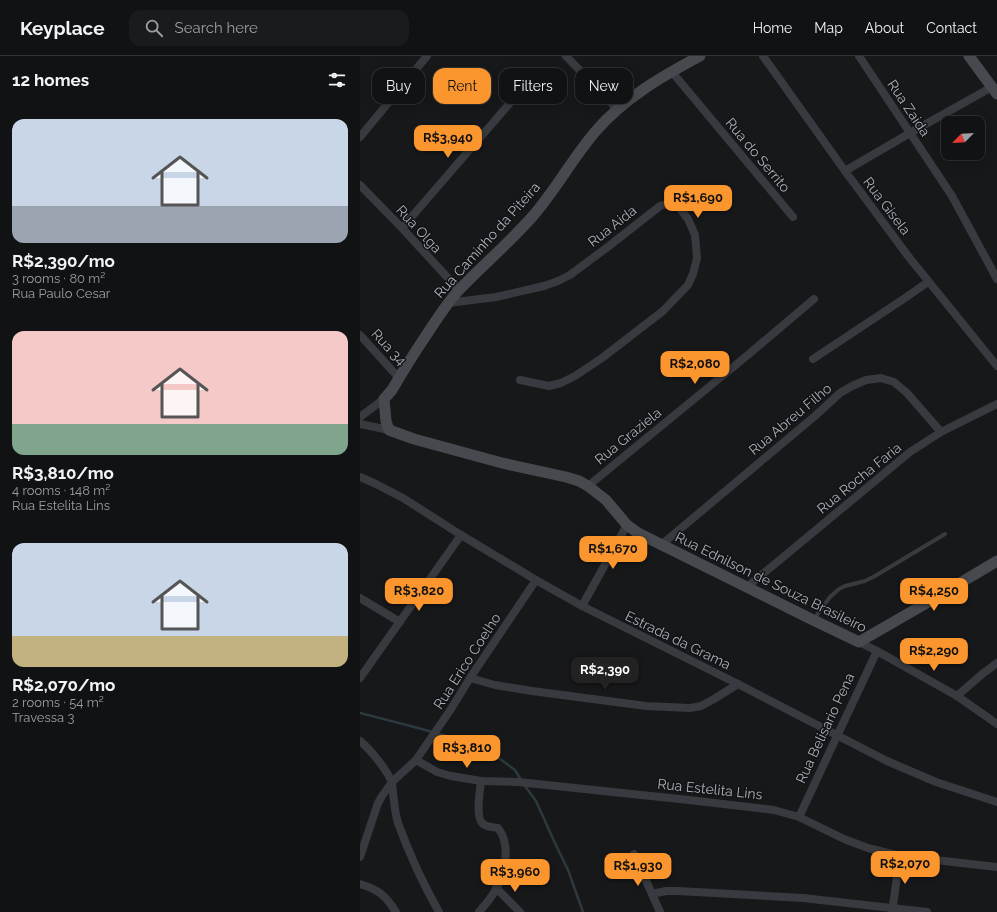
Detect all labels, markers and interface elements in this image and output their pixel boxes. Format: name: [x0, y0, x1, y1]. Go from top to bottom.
search box: [129, 10, 409, 46]
text: Keyplace: [20, 17, 105, 39]
icon: search: [143, 17, 165, 39]
text: Search here: [175, 19, 258, 37]
text: Home: [753, 20, 792, 36]
text: Map: [814, 20, 843, 36]
text: About: [865, 20, 904, 36]
text: Contact: [926, 20, 977, 36]
chip: Buy: [372, 68, 425, 104]
chip: Rent: [433, 68, 491, 104]
chip: Filters: [499, 68, 567, 104]
chip: New: [575, 68, 633, 104]
icon: filters: [326, 69, 348, 91]
text: 12 homes: [12, 70, 89, 90]
street label: Rua Zaida: [884, 77, 934, 139]
street label: Rua do Serrito: [722, 115, 794, 195]
north arrow: [941, 116, 985, 160]
map controls: [941, 116, 985, 160]
pin: R$3,940: [411, 125, 485, 159]
text: R$3,940: [423, 130, 473, 145]
icon: home: [144, 145, 216, 217]
street label: Rua Gisela: [860, 174, 914, 238]
street label: Rua Caminho da Piteira: [431, 179, 543, 301]
pin: R$1,690: [661, 185, 735, 219]
text: R$1,690: [673, 190, 723, 205]
street label: Rua Olga: [393, 202, 445, 256]
street label: Rua Aida: [585, 202, 639, 250]
text: R$2,390/mo: [12, 251, 115, 271]
text: 3 rooms · 80 m²: [12, 271, 105, 286]
text: Rua Paulo Cesar: [12, 286, 110, 301]
street label: Rua 34: [368, 326, 410, 369]
pin: R$2,080: [658, 351, 732, 385]
text: R$2,080: [669, 356, 721, 371]
icon: home: [144, 357, 216, 429]
street label: Rua Abreu Filho: [746, 380, 834, 458]
street label: Rua Graziela: [592, 404, 664, 468]
street label: Rua Rocha Faria: [814, 439, 904, 517]
text: R$3,810/mo: [12, 463, 114, 483]
text: 4 rooms · 148 m²: [12, 483, 110, 498]
text: Rua Estelita Lins: [12, 498, 110, 513]
street label: Rua Ednilson de Souza Brasileiro: [673, 529, 869, 635]
pin: R$1,670: [576, 536, 650, 570]
text: R$1,670: [588, 541, 638, 556]
icon: home: [144, 569, 216, 641]
pin: R$3,820: [382, 578, 456, 612]
pin: R$4,250: [897, 578, 971, 612]
text: R$3,820: [394, 583, 444, 598]
text: R$4,250: [909, 583, 959, 598]
street label: Estrada da Grama: [623, 608, 733, 672]
street label: Rua Erico Coelho: [430, 610, 504, 712]
pin: R$2,290: [897, 638, 971, 672]
text: R$2,290: [909, 643, 959, 658]
pin: R$2,390: [568, 657, 642, 691]
text: R$2,390: [580, 662, 630, 677]
street label: Rua Belisario Pena: [792, 670, 858, 786]
text: R$2,070/mo: [12, 675, 115, 695]
text: 2 rooms · 54 m²: [12, 695, 104, 710]
text: Travessa 3: [12, 710, 74, 725]
pin: R$3,810: [430, 735, 504, 769]
text: R$3,810: [442, 740, 492, 755]
street label: Rua Estelita Lins: [657, 776, 764, 802]
pin: R$2,070: [868, 851, 942, 885]
pin: R$1,930: [601, 853, 675, 887]
text: R$2,070: [880, 856, 930, 871]
text: R$1,930: [613, 858, 663, 873]
pin: R$3,960: [478, 859, 552, 893]
text: R$3,960: [490, 864, 540, 879]

